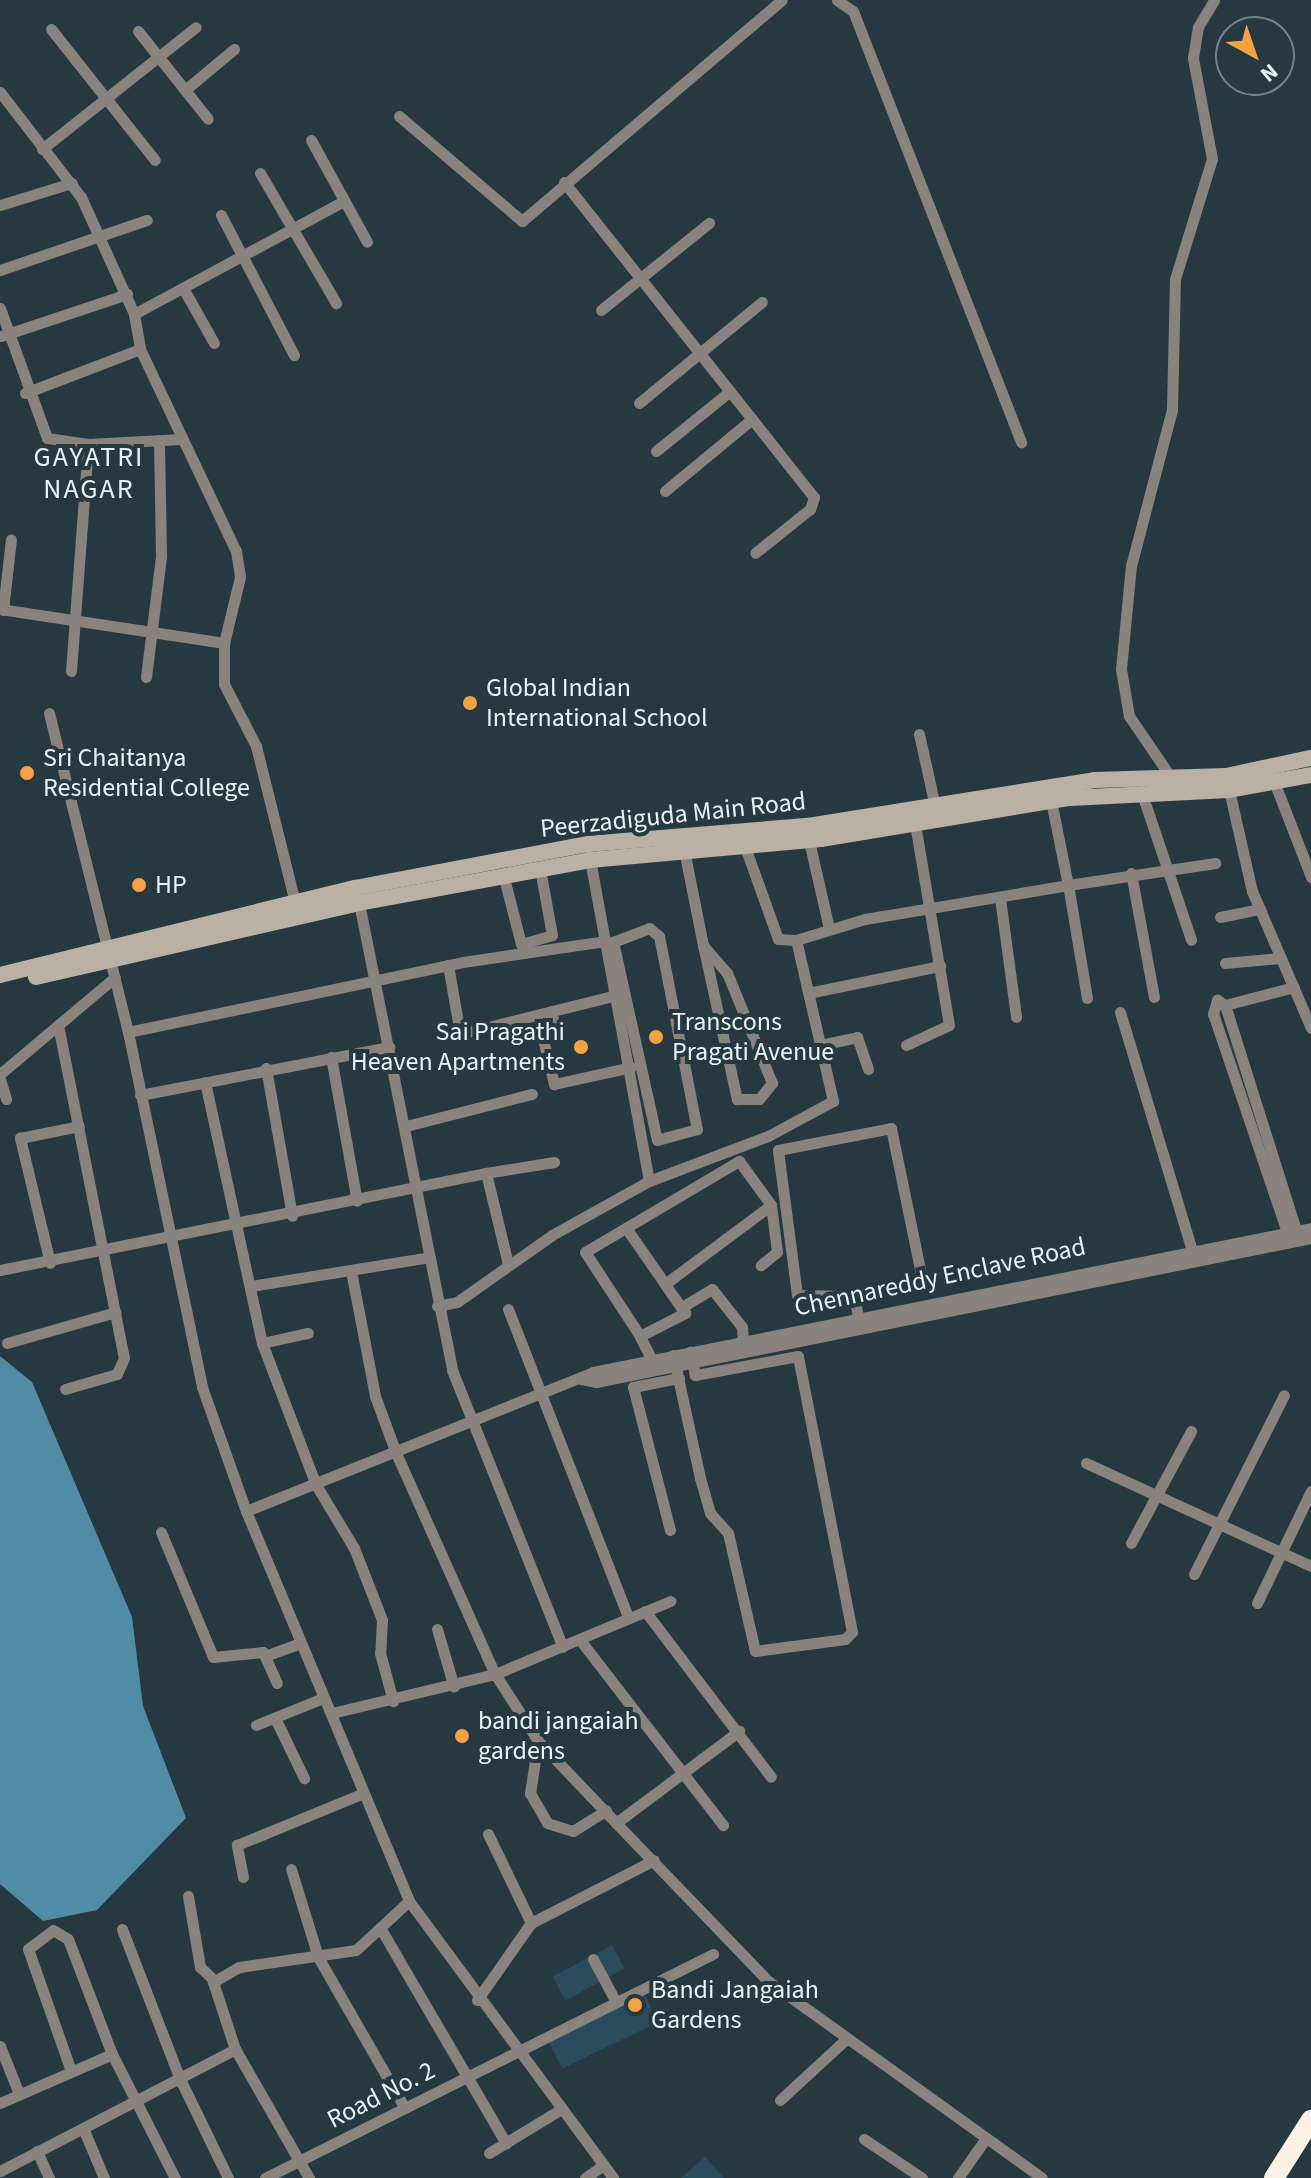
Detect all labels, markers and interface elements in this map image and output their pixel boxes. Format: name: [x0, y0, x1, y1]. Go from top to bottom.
north arrow: [1215, 16, 1295, 96]
text: N: [1253, 56, 1285, 90]
district label: GAYATRI NAGAR: [34, 440, 144, 506]
place label: Global Indian International School: [486, 672, 708, 734]
marker: Global Indian International School: [461, 694, 479, 712]
place label: Sri Chaitanya Residential College: [43, 742, 250, 804]
marker: Sri Chaitanya Residential College: [18, 764, 36, 782]
street label: Peerzadiguda Main Road: [539, 786, 807, 844]
place label: HP: [155, 869, 187, 901]
marker: HP: [130, 876, 148, 894]
place label: Transcons Pragati Avenue: [672, 1006, 834, 1068]
place label: Sai Pragathi Heaven Apartments: [351, 1016, 565, 1078]
marker: Transcons Pragati Avenue: [647, 1028, 665, 1046]
marker: Sai Pragathi Heaven Apartments: [572, 1038, 590, 1056]
street label: Chennareddy Enclave Road: [792, 1231, 1088, 1323]
place label: bandi jangaiah gardens: [478, 1705, 639, 1766]
marker: bandi jangaiah gardens: [453, 1727, 471, 1745]
place label: Bandi Jangaiah Gardens: [651, 1974, 819, 2036]
marker: Bandi Jangaiah Gardens: [626, 1996, 644, 2014]
street label: Road No. 2: [322, 2055, 440, 2135]

